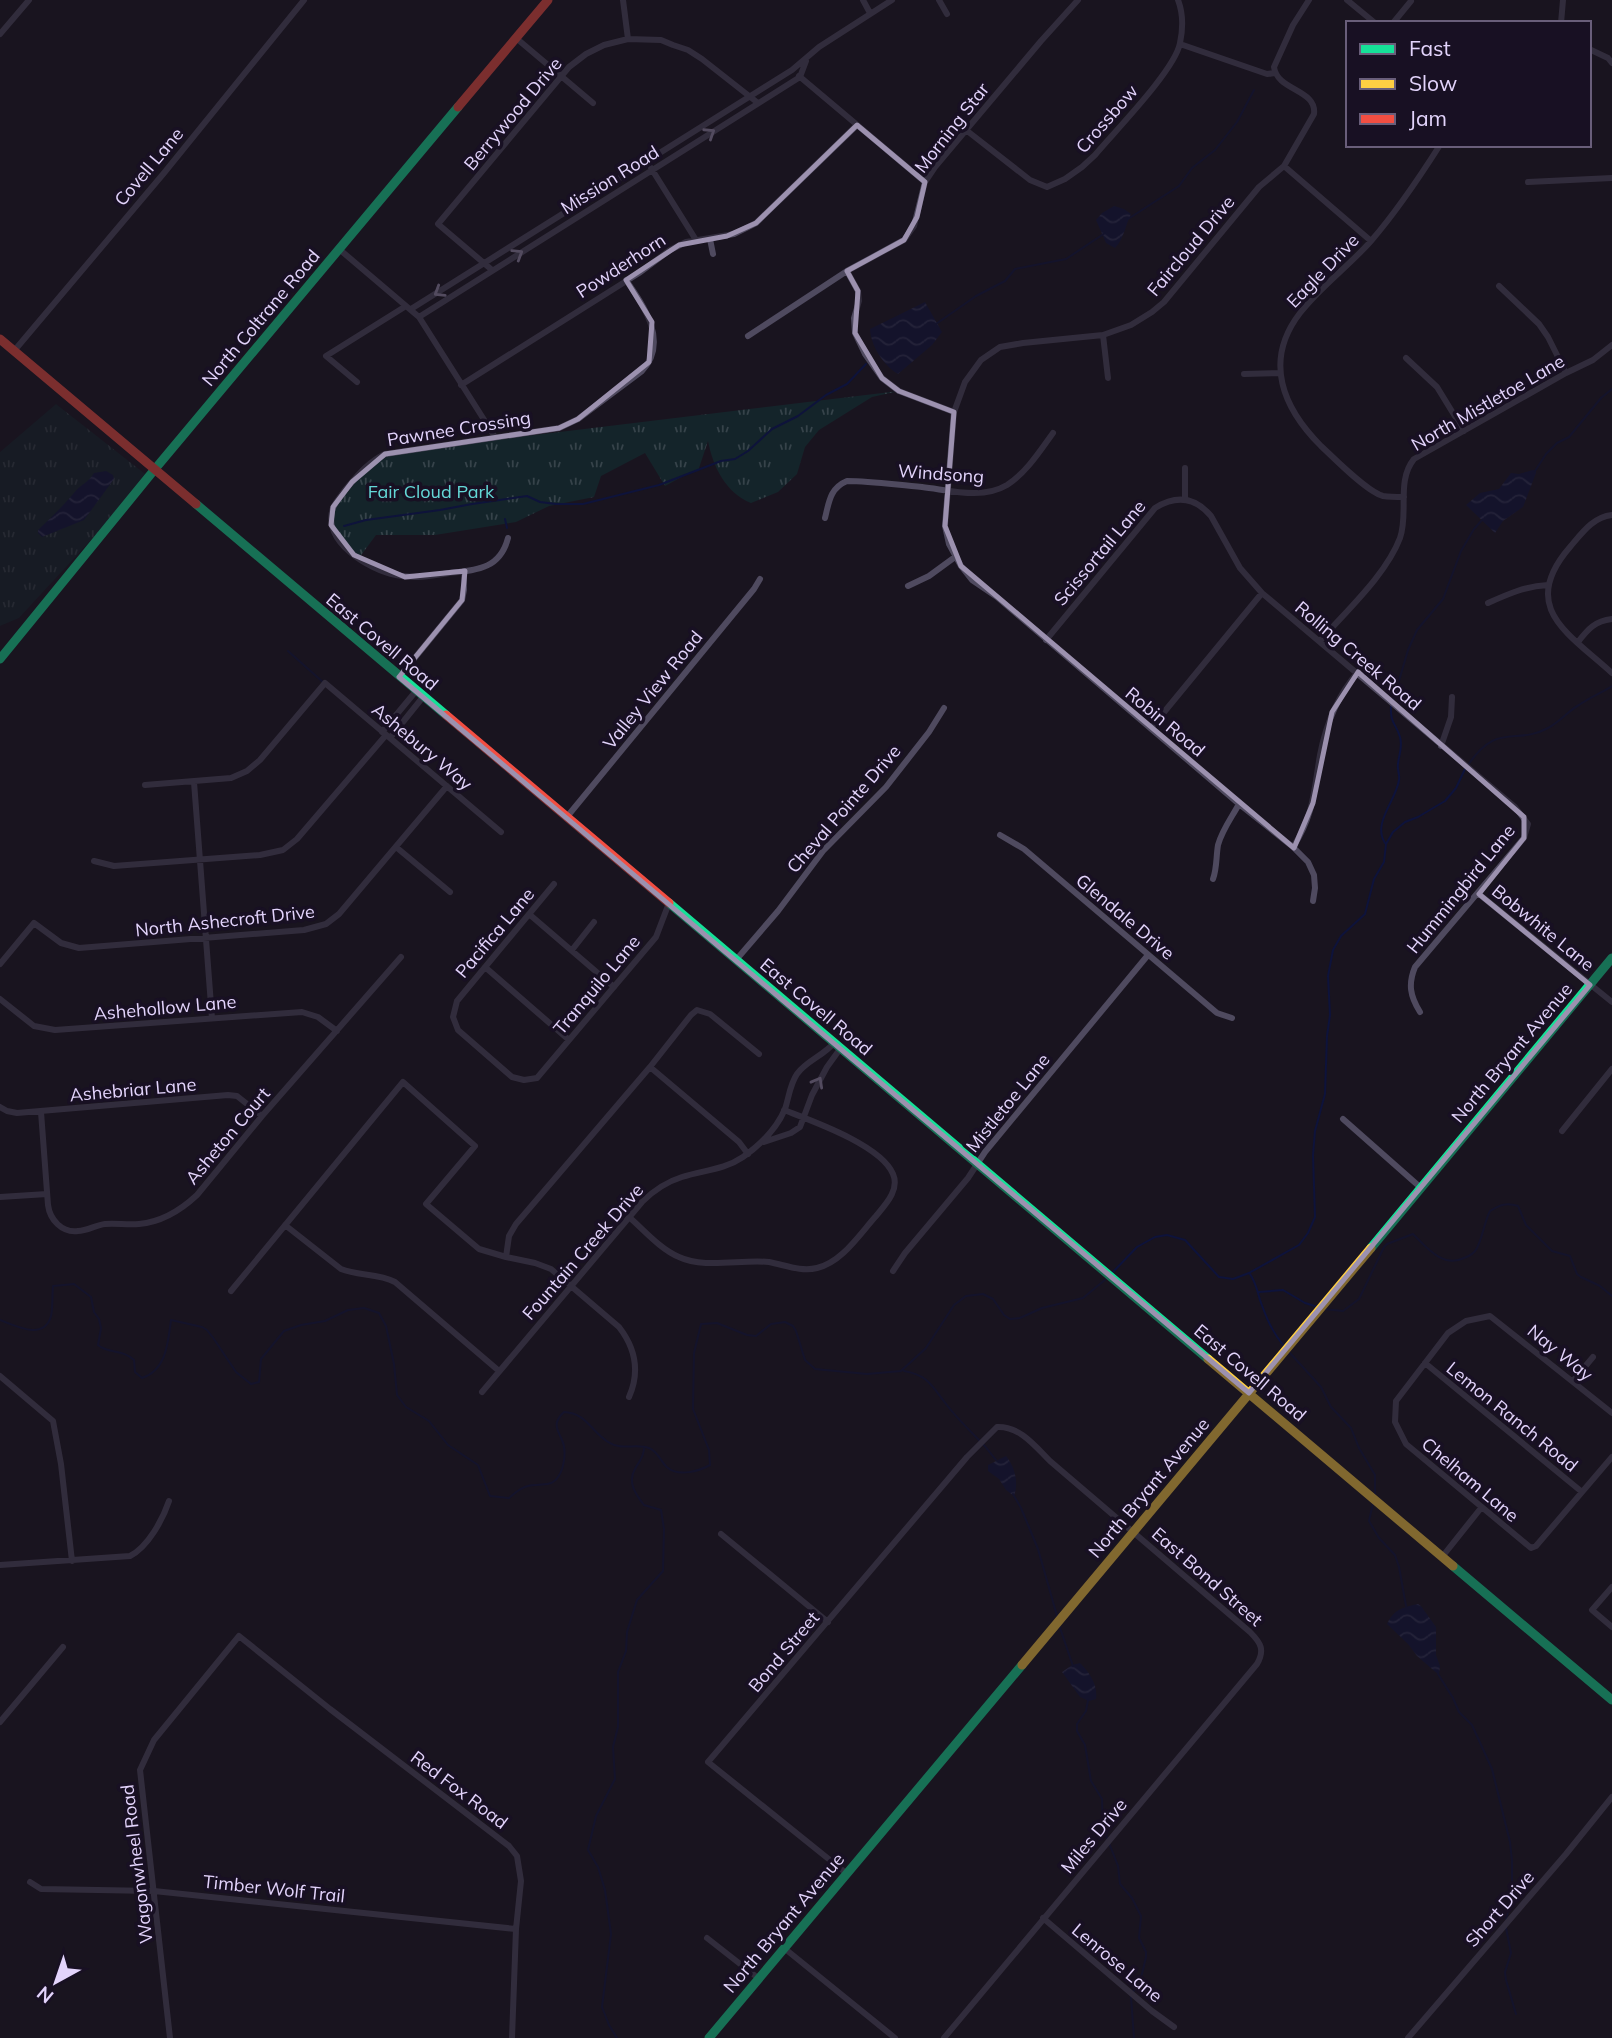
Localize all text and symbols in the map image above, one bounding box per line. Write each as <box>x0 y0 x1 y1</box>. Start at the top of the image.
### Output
legend <box>1346 21 1591 147</box>
text: Fast <box>1409 35 1451 61</box>
street label: Berrywood Drive <box>459 52 567 175</box>
text: Slow <box>1409 70 1457 96</box>
street label: Morning Star <box>909 78 994 177</box>
street label: Crossbow <box>1071 79 1143 158</box>
text: Jam <box>1409 105 1447 131</box>
street label: Covell Lane <box>109 123 188 211</box>
one-way arrow <box>702 129 715 142</box>
street label: Mission Road <box>556 140 663 219</box>
street label: Faircloud Drive <box>1142 191 1239 301</box>
street label: Powderhorn <box>572 228 670 303</box>
street label: Eagle Drive <box>1282 229 1364 313</box>
street label: North Coltrane Road <box>197 245 324 391</box>
one-way arrow <box>510 250 523 263</box>
one-way arrow <box>433 283 446 296</box>
street label: North Mistletoe Lane <box>1407 349 1568 456</box>
street label: Pawnee Crossing <box>385 406 532 451</box>
street label: Windsong <box>897 459 985 488</box>
park label: Fair Cloud Park <box>368 480 495 503</box>
street label: Scissortail Lane <box>1049 495 1150 610</box>
street label: East Covell Road <box>321 588 443 695</box>
street label: Rolling Creek Road <box>1290 596 1426 715</box>
street label: Valley View Road <box>598 626 707 754</box>
street label: Robin Road <box>1121 682 1210 762</box>
street label: Ashebury Way <box>367 698 478 796</box>
street label: Cheval Pointe Drive <box>782 740 906 877</box>
street label: Hummingbird Lane <box>1402 820 1520 958</box>
street label: Glendale Drive <box>1071 869 1179 965</box>
street label: Bobwhite Lane <box>1487 879 1599 976</box>
street label: Pacifica Lane <box>450 883 539 983</box>
street label: North Ashecroft Drive <box>134 900 316 941</box>
street label: Tranquilo Lane <box>548 930 645 1039</box>
street label: East Covell Road <box>755 953 877 1060</box>
street label: North Bryant Avenue <box>1446 978 1577 1127</box>
street label: Ashehollow Lane <box>93 990 237 1025</box>
street label: Mistletoe Lane <box>961 1048 1055 1157</box>
street label: Ashebriar Lane <box>69 1073 197 1106</box>
one-way arrow <box>810 1077 824 1090</box>
street label: Asheton Court <box>180 1082 275 1189</box>
street label: Fountain Creek Drive <box>517 1179 648 1325</box>
street label: East Covell Road <box>1189 1319 1311 1426</box>
street label: Nay Way <box>1523 1319 1598 1386</box>
street label: Lemon Ranch Road <box>1442 1356 1583 1477</box>
street label: North Bryant Avenue <box>1083 1413 1214 1562</box>
street label: Chelham Lane <box>1417 1432 1524 1527</box>
street label: East Bond Street <box>1147 1522 1267 1631</box>
street label: Bond Street <box>743 1607 824 1697</box>
street label: Red Fox Road <box>406 1746 512 1834</box>
street label: Wagonwheel Road <box>115 1783 158 1945</box>
street label: Miles Drive <box>1056 1793 1132 1878</box>
street label: North Bryant Avenue <box>718 1848 849 1997</box>
street label: Short Drive <box>1460 1866 1539 1952</box>
street label: Timber Wolf Trail <box>202 1870 346 1907</box>
street label: Lenrose Lane <box>1067 1918 1167 2007</box>
north arrow <box>21 1947 91 2017</box>
text: N <box>32 1981 58 2009</box>

